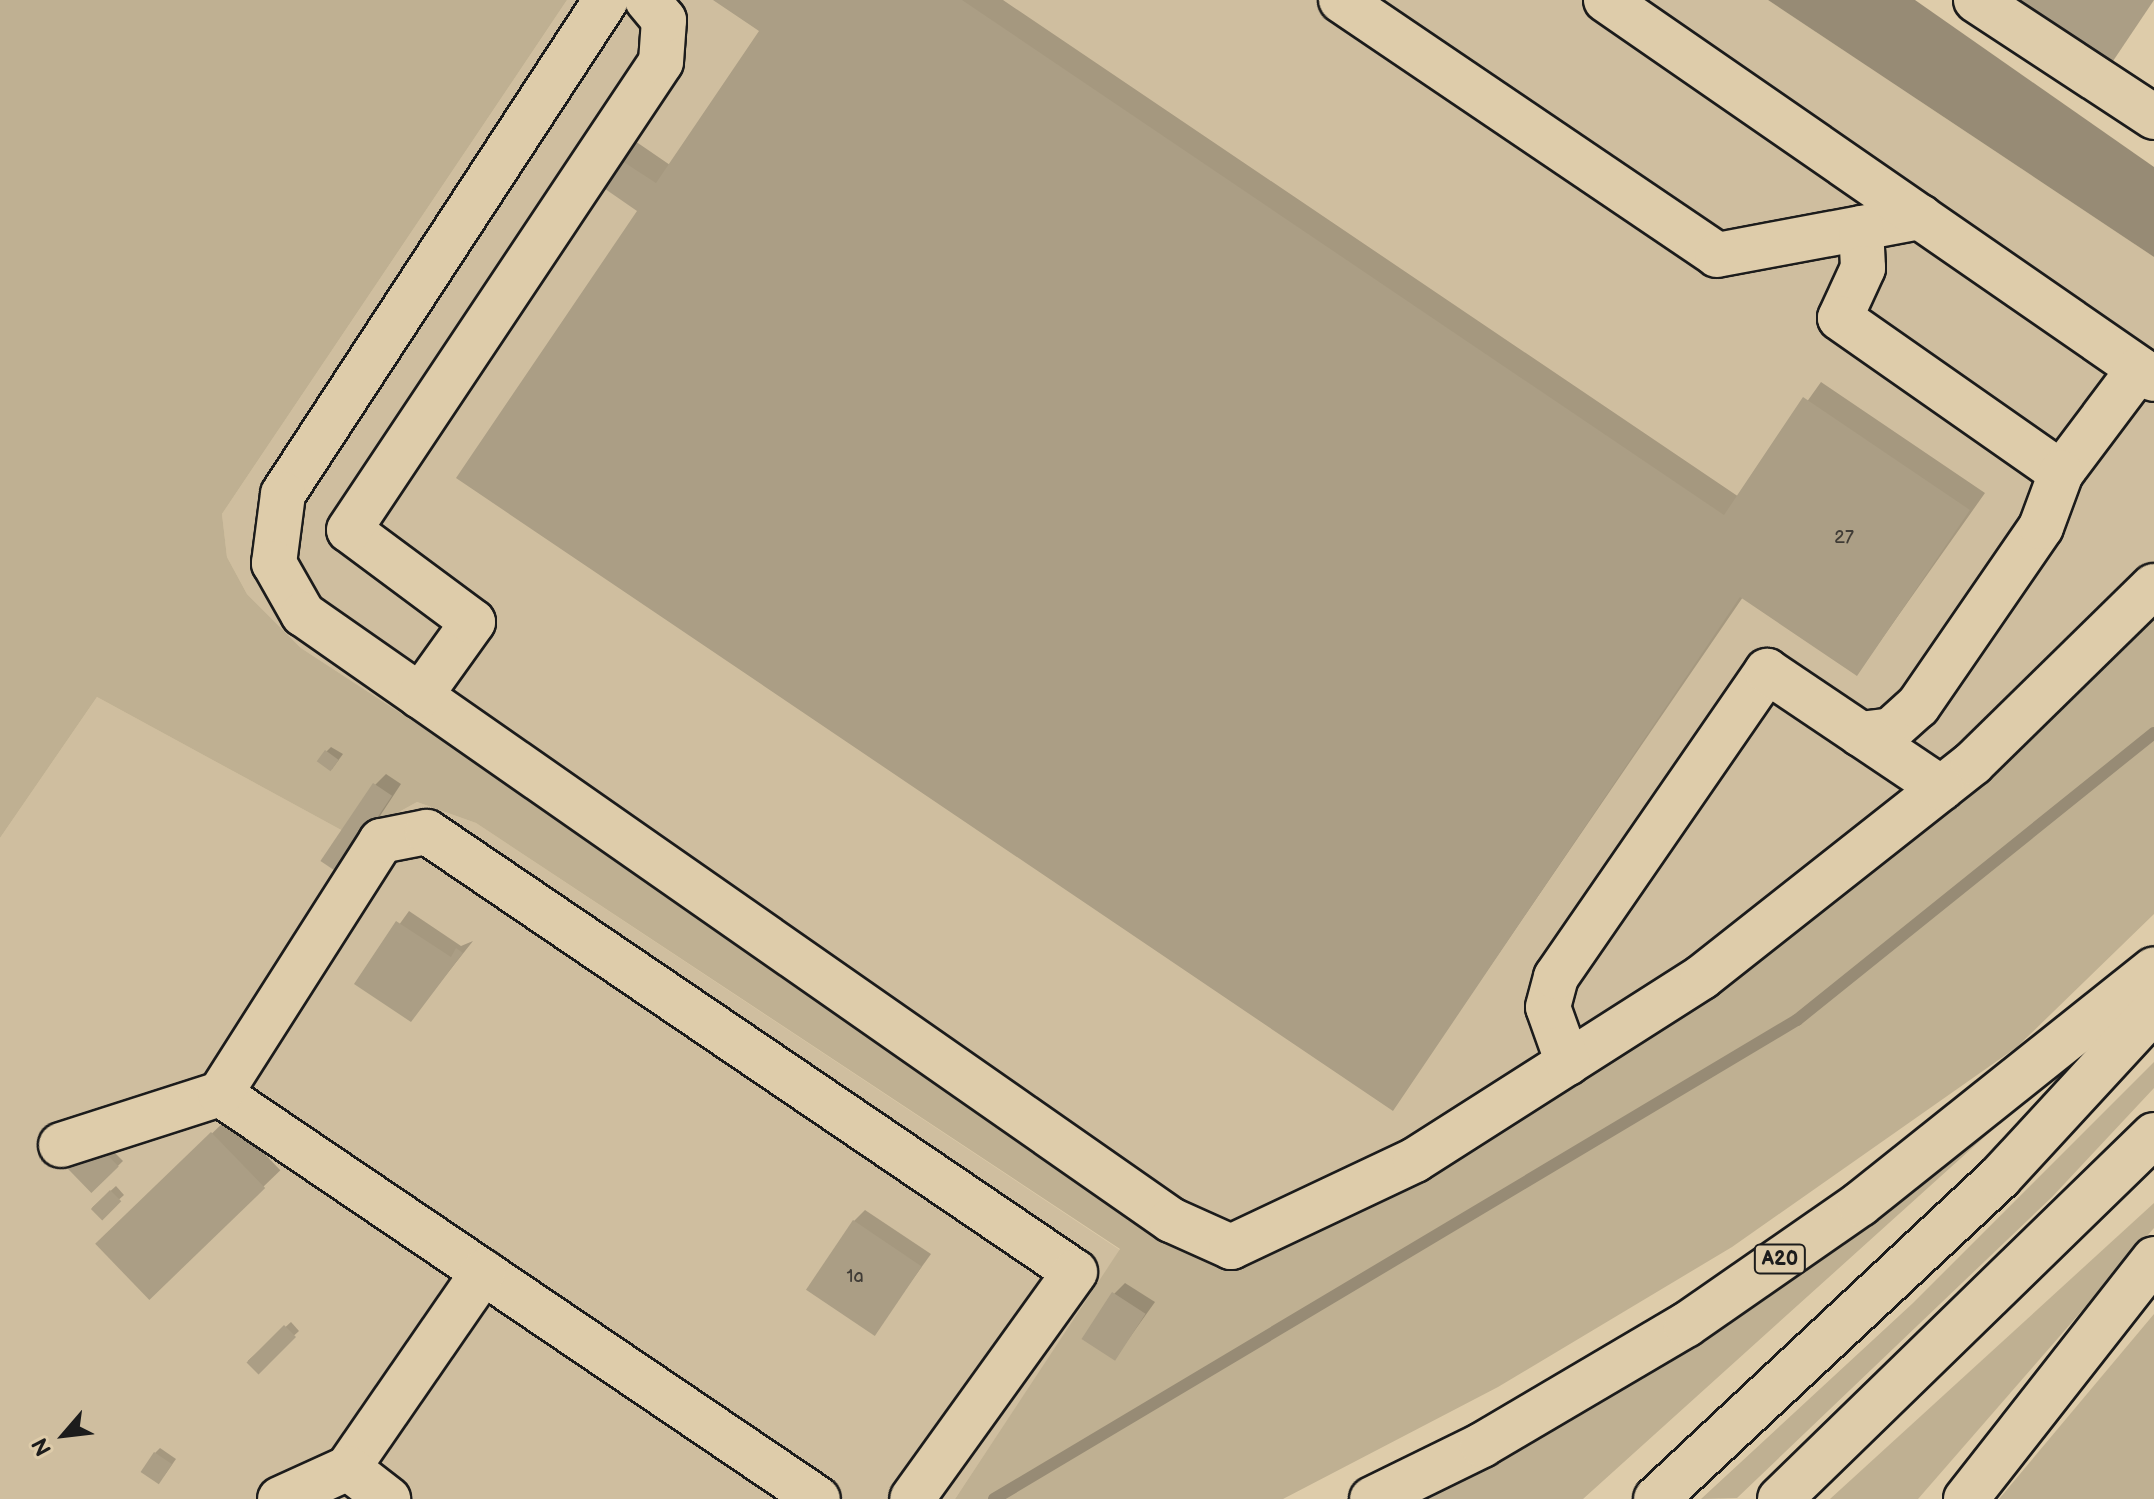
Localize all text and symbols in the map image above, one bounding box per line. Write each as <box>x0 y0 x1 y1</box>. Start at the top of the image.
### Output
house number: 27 <box>1834 527 1854 549</box>
road number: A20 <box>1752 1243 1808 1275</box>
house number: 1a <box>846 1266 864 1288</box>
north arrow <box>24 1395 104 1475</box>
text: N <box>27 1433 58 1460</box>

